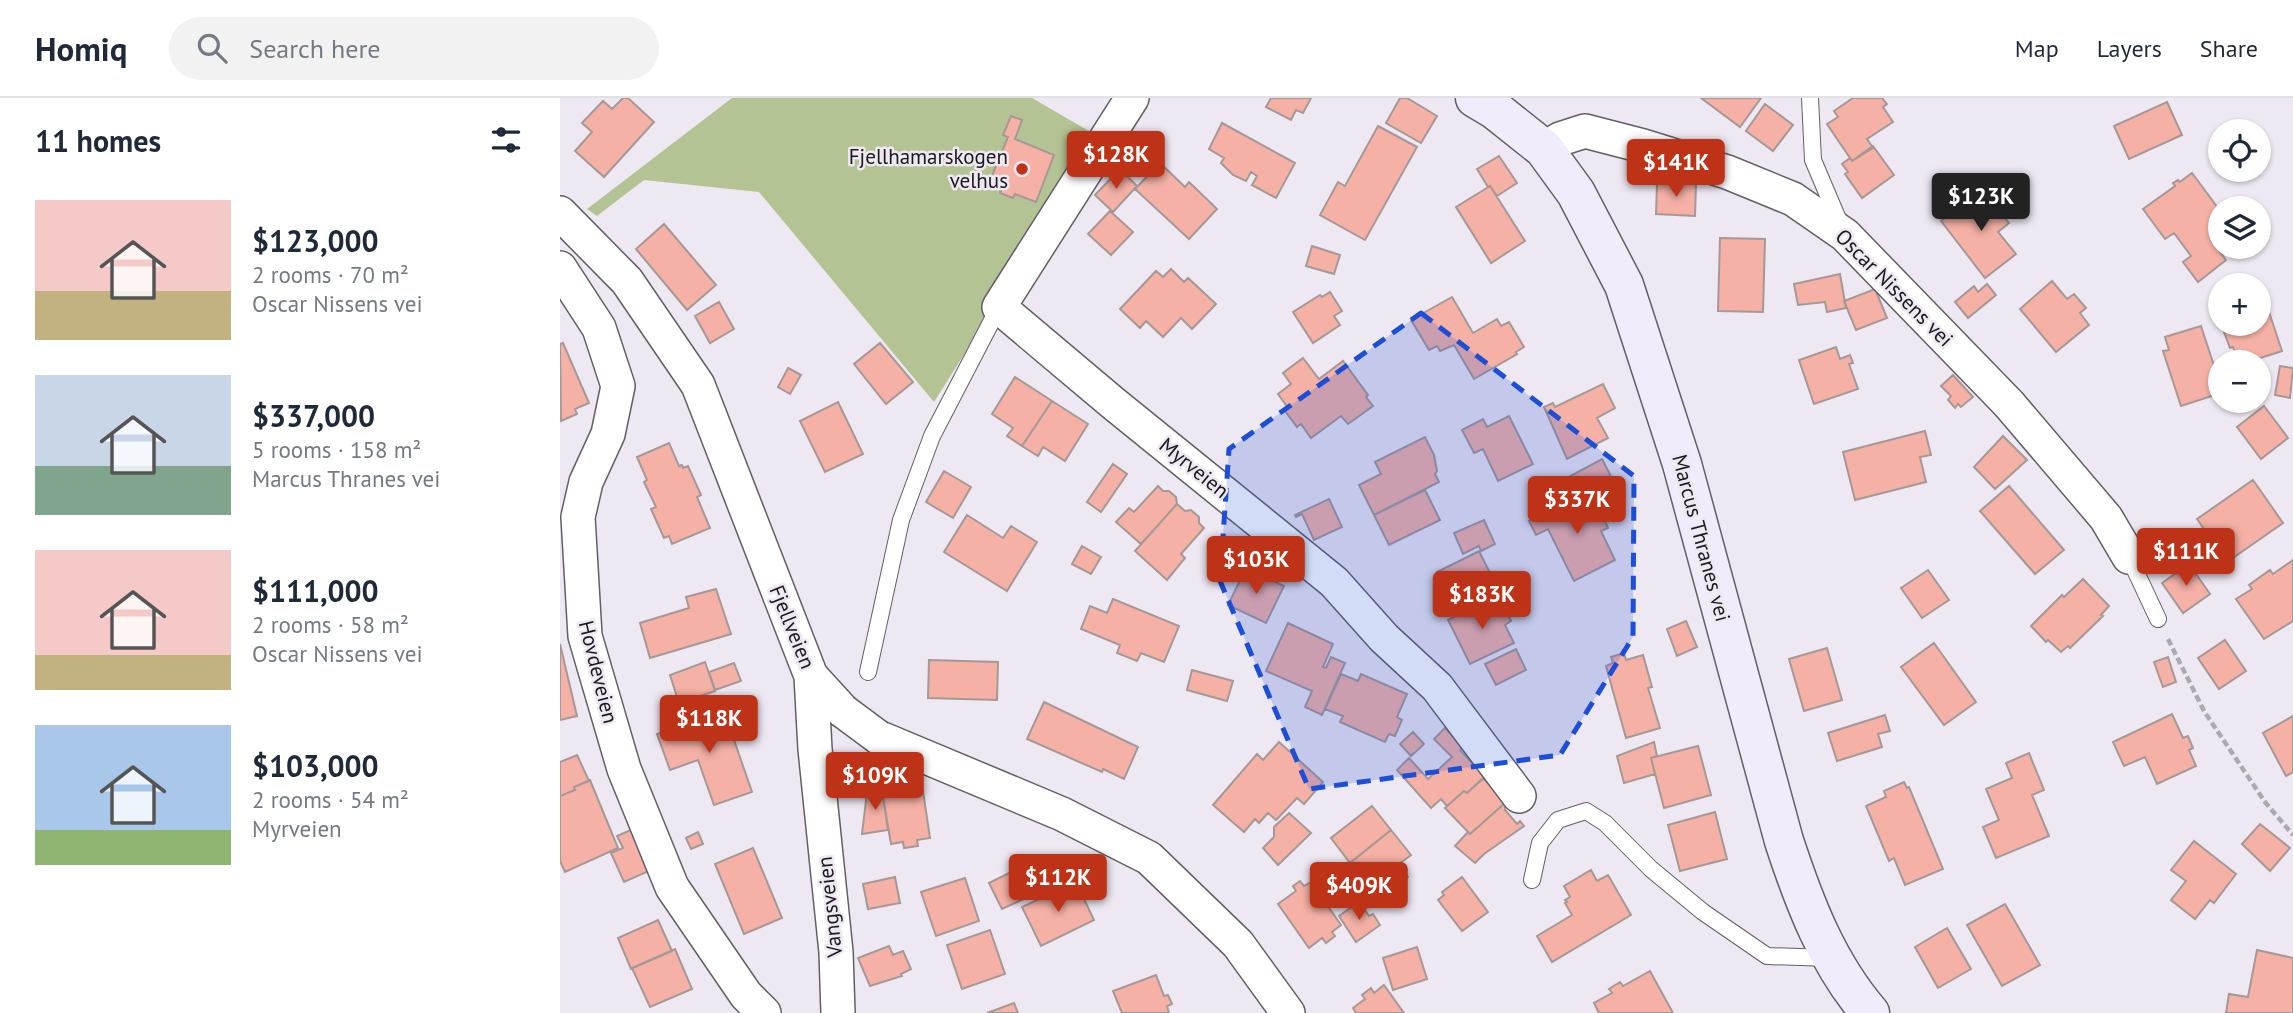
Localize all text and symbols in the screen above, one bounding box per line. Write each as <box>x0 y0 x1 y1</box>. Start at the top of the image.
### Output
search box <box>169 17 659 80</box>
text: Homiq <box>35 27 127 70</box>
icon: search <box>193 29 231 67</box>
text: Search here <box>249 32 380 65</box>
text: Map <box>2015 33 2059 64</box>
text: Layers <box>2097 33 2162 64</box>
text: Share <box>2200 33 2258 64</box>
map controls <box>2208 119 2271 413</box>
button: locate <box>2208 119 2271 182</box>
text: 11 homes <box>35 121 161 160</box>
icon: filters <box>487 121 525 159</box>
pin: $128K <box>1067 132 1165 191</box>
text: $128K <box>1083 139 1149 168</box>
pin: $141K <box>1627 140 1725 199</box>
place label: Fjellhamarskogen velhus <box>849 143 1008 194</box>
text: $141K <box>1643 147 1709 176</box>
marker: Fjellhamarskogen velhus <box>1014 161 1030 177</box>
pin: $123K <box>1932 174 2030 233</box>
text: $123K <box>1948 181 2014 210</box>
button: layers <box>2208 196 2271 259</box>
text: $123,000 <box>252 221 379 260</box>
street label: Oscar Nissens vei <box>1830 223 1959 352</box>
icon: home <box>91 228 175 312</box>
text: 2 rooms · 70 m² <box>252 260 409 289</box>
button: + <box>2208 273 2271 336</box>
text: Oscar Nissens vei <box>252 289 423 318</box>
button: − <box>2208 350 2271 413</box>
text: $337,000 <box>252 396 375 435</box>
icon: home <box>91 403 175 487</box>
street label: Myrveien <box>1154 431 1235 504</box>
text: 5 rooms · 158 m² <box>252 435 421 464</box>
street label: Marcus Thranes vei <box>1666 451 1737 624</box>
text: Marcus Thranes vei <box>252 464 440 493</box>
pin: $337K <box>1528 476 1626 536</box>
text: $337K <box>1544 484 1610 513</box>
pin: $111K <box>2137 528 2235 588</box>
pin: $103K <box>1207 536 1305 596</box>
text: $111K <box>2153 536 2219 565</box>
text: $103K <box>1223 544 1289 573</box>
text: $111,000 <box>252 571 379 610</box>
pin: $183K <box>1433 572 1531 631</box>
icon: home <box>91 578 175 662</box>
text: $183K <box>1449 579 1515 608</box>
street label: Fjellveien <box>764 581 821 673</box>
text: 2 rooms · 58 m² <box>252 610 409 639</box>
street label: Hovdeveien <box>573 618 624 726</box>
text: Oscar Nissens vei <box>252 639 423 668</box>
pin: $118K <box>660 696 758 755</box>
text: $118K <box>676 703 742 732</box>
text: $103,000 <box>252 746 379 785</box>
pin: $109K <box>826 752 924 812</box>
icon: home <box>91 753 175 837</box>
text: $109K <box>842 760 908 789</box>
text: 2 rooms · 54 m² <box>252 785 409 814</box>
text: Myrveien <box>252 814 342 843</box>
pin: $112K <box>1009 854 1107 914</box>
street label: Vangsveien <box>811 855 848 960</box>
text: $112K <box>1025 862 1091 891</box>
pin: $409K <box>1310 862 1408 922</box>
text: $409K <box>1326 870 1392 899</box>

